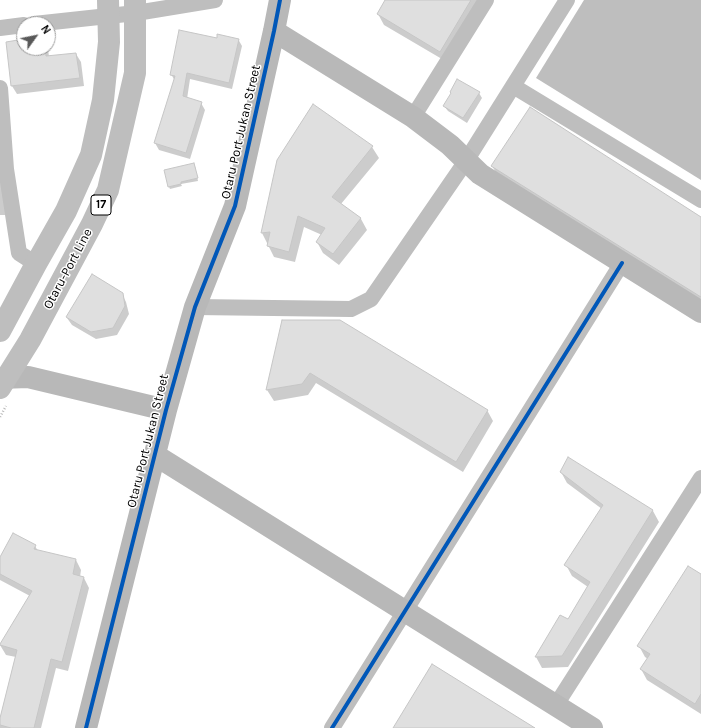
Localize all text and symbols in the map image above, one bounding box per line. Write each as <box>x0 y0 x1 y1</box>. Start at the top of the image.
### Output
north arrow <box>16 16 56 56</box>
text: N <box>38 23 53 37</box>
street label: Otaru Port Jukan Street <box>218 63 264 201</box>
road number: 17 <box>91 195 111 215</box>
street label: Otaru-Port Line <box>40 226 96 312</box>
street label: Otaru Port Jukan Street <box>124 373 172 509</box>

